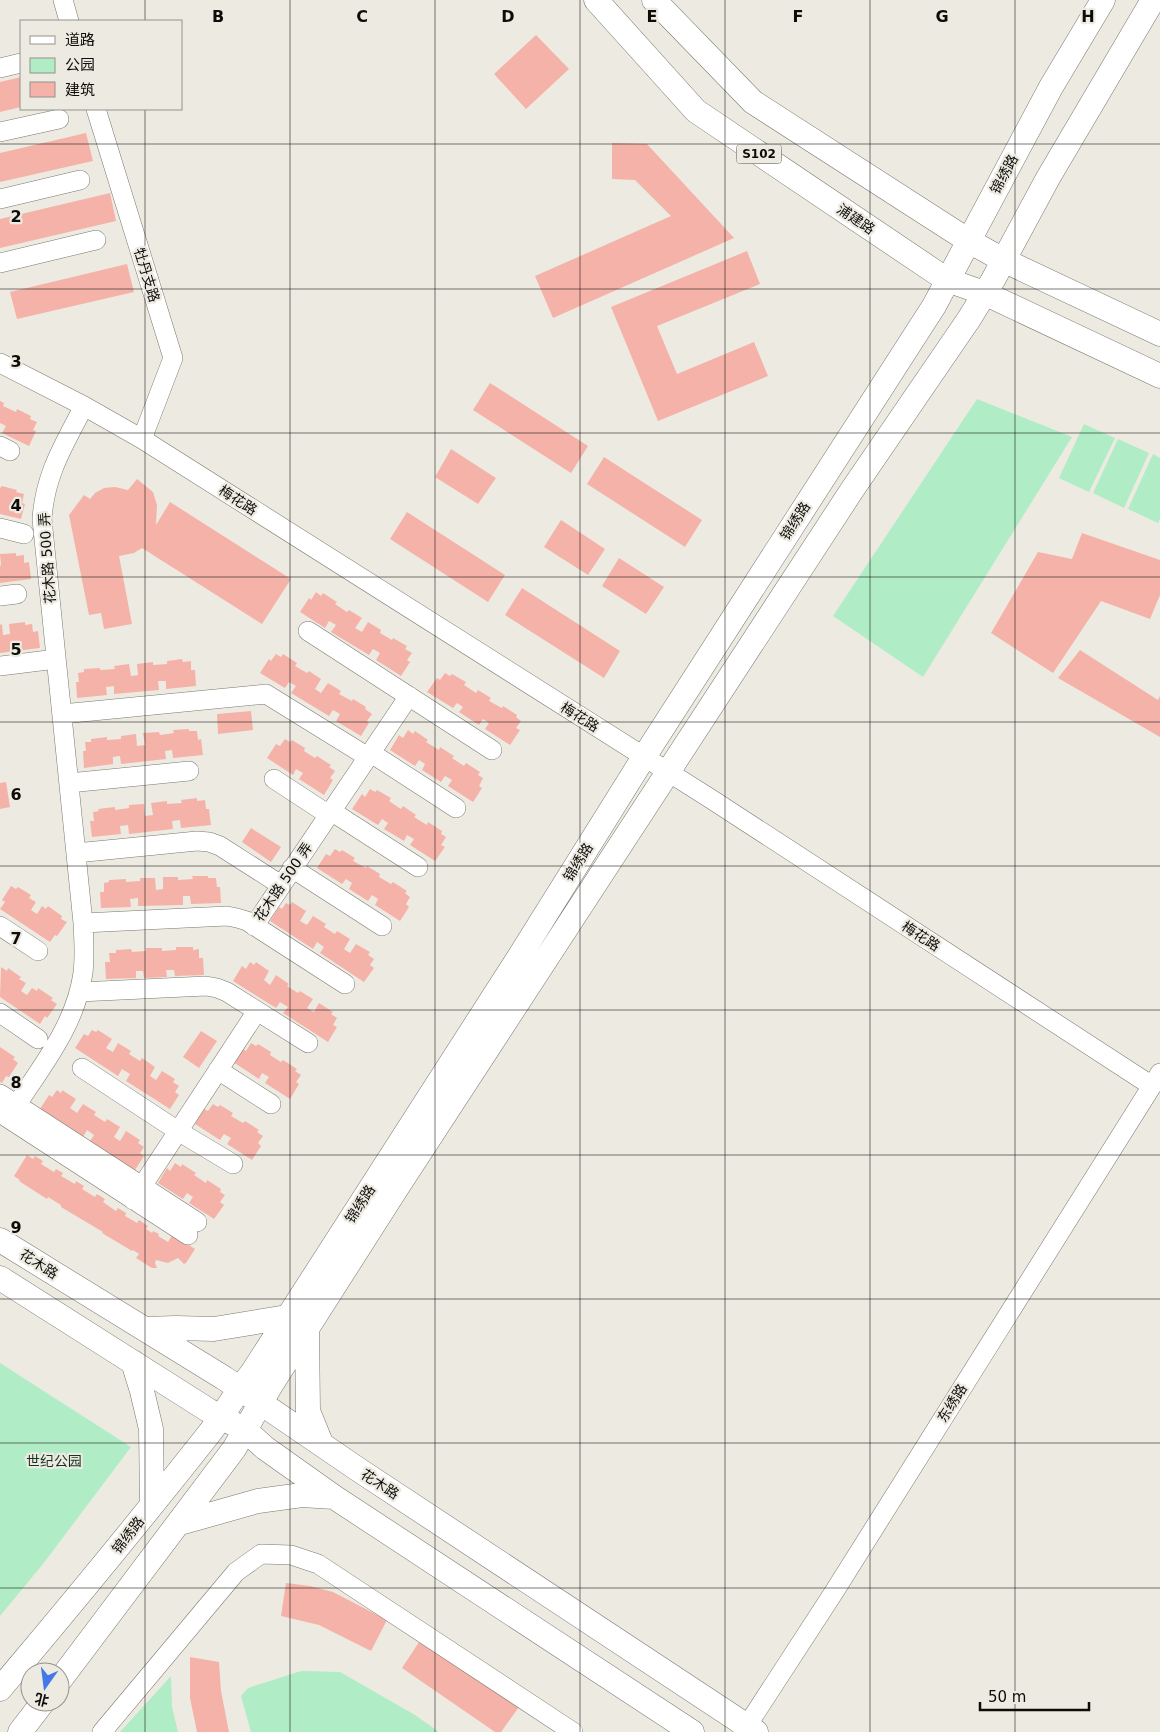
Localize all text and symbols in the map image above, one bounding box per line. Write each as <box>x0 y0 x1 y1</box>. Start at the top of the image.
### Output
text: B <box>212 7 224 26</box>
text: C <box>356 7 368 26</box>
text: D <box>501 7 515 26</box>
text: E <box>647 7 657 26</box>
text: F <box>793 7 803 26</box>
text: G <box>935 7 949 26</box>
text: H <box>1081 7 1095 26</box>
legend <box>20 20 182 110</box>
text: 道路 <box>65 31 95 49</box>
text: 公园 <box>65 56 95 74</box>
text: 建筑 <box>65 81 95 99</box>
road number: S102 <box>736 144 782 164</box>
street label: 锦绣路 <box>987 152 1021 196</box>
street label: 浦建路 <box>834 201 878 237</box>
text: 2 <box>10 207 22 226</box>
street label: 牡丹支路 <box>131 246 163 304</box>
text: 3 <box>10 352 22 371</box>
street label: 梅花路 <box>216 482 260 518</box>
text: 4 <box>10 496 22 515</box>
street label: 锦绣路 <box>777 499 813 543</box>
street label: 花木路 500 弄 <box>36 512 58 604</box>
text: 5 <box>10 640 22 659</box>
street label: 梅花路 <box>558 699 602 735</box>
text: 6 <box>10 785 22 804</box>
street label: 花木路 500 弄 <box>251 840 315 924</box>
street label: 锦绣路 <box>560 840 596 884</box>
street label: 梅花路 <box>899 918 943 954</box>
text: 7 <box>10 929 22 948</box>
text: 8 <box>10 1073 22 1092</box>
street label: 锦绣路 <box>342 1182 378 1226</box>
text: 9 <box>10 1218 22 1237</box>
street label: 花木路 <box>17 1246 61 1282</box>
street label: 东绣路 <box>934 1381 970 1425</box>
park label: 世纪公园 <box>26 1453 82 1469</box>
street label: 花木路 <box>358 1466 402 1502</box>
street label: 锦绣路 <box>109 1514 147 1556</box>
north arrow <box>20 1662 70 1712</box>
scale bar <box>980 1680 1089 1712</box>
text: 50 m <box>988 1688 1026 1706</box>
text: 北 <box>33 1690 51 1709</box>

